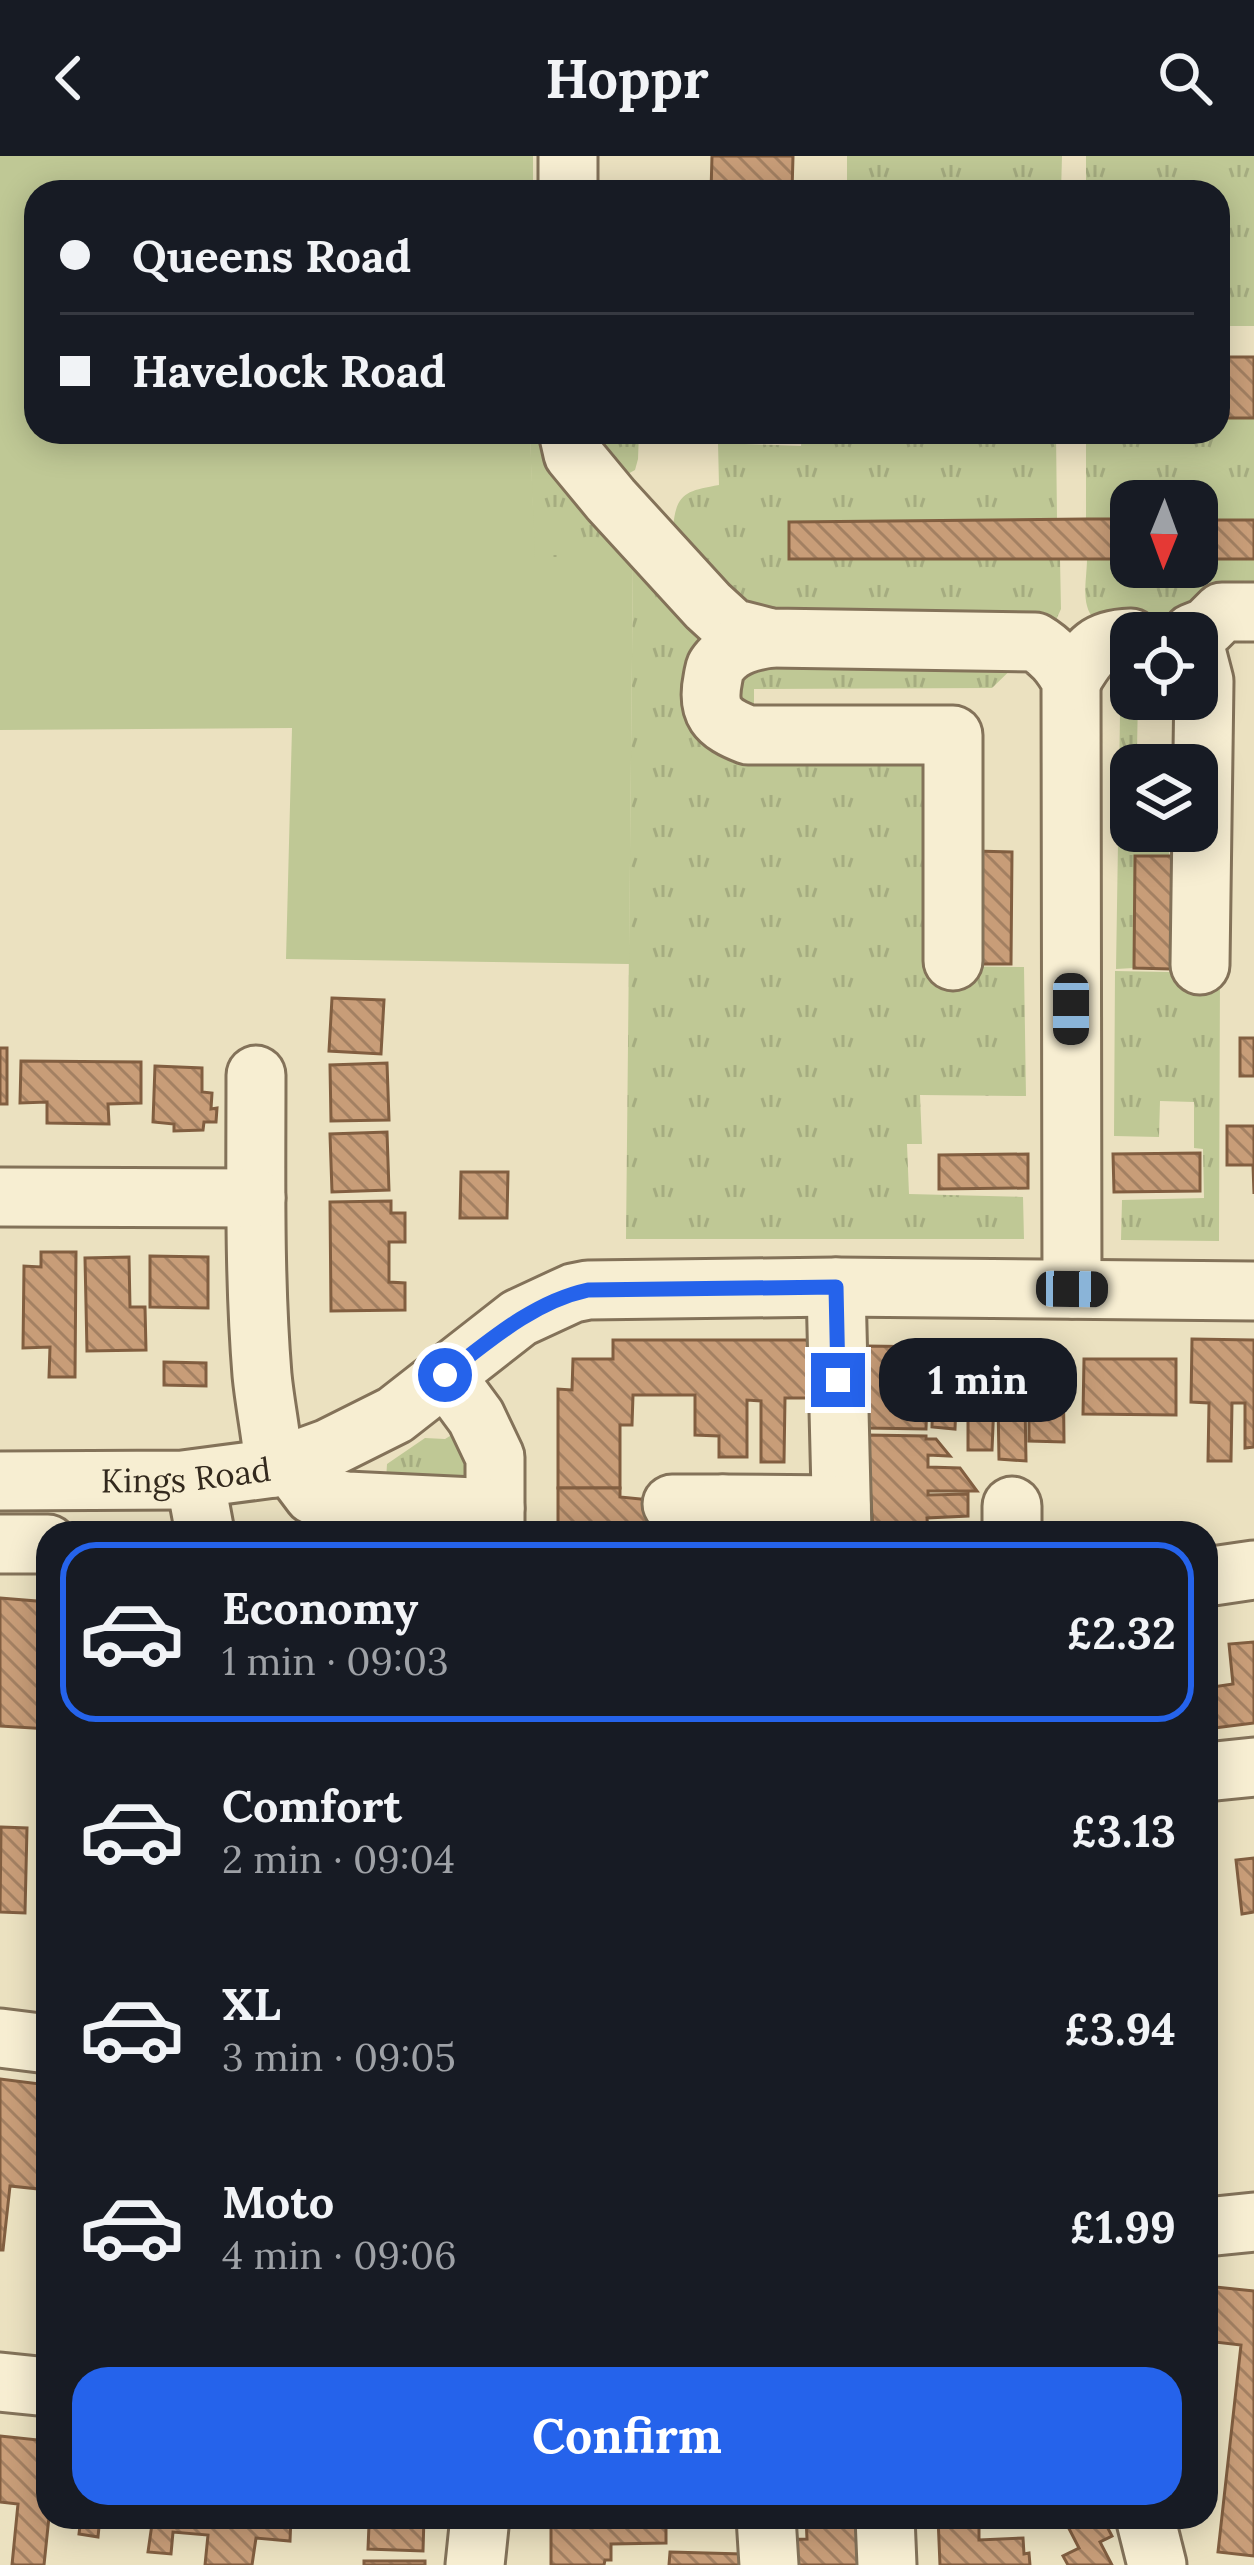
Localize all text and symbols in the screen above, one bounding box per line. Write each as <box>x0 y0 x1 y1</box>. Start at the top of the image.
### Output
text: Hoppr <box>545 44 709 113</box>
icon: back <box>36 45 102 111</box>
icon: search <box>1152 45 1218 111</box>
text: Queens Road <box>132 227 411 284</box>
text: Havelock Road <box>132 342 446 399</box>
north arrow <box>1110 480 1218 588</box>
map controls <box>1110 480 1218 852</box>
button: locate <box>1110 612 1218 720</box>
button: layers <box>1110 744 1218 852</box>
car <box>1053 973 1089 1045</box>
car <box>1036 1270 1108 1308</box>
callout: 1 min <box>880 1338 1078 1422</box>
route start <box>418 1348 472 1402</box>
route end <box>811 1353 865 1407</box>
text: 1 min <box>928 1355 1028 1405</box>
street label: Kings Road <box>101 1448 273 1501</box>
icon: car <box>78 1578 186 1686</box>
text: Economy <box>222 1579 418 1636</box>
text: £2.32 <box>1067 1604 1176 1661</box>
text: 1 min · 09:03 <box>222 1636 449 1686</box>
icon: car <box>78 1776 186 1884</box>
text: Comfort <box>222 1777 402 1834</box>
text: £3.13 <box>1071 1802 1176 1859</box>
text: 2 min · 09:04 <box>222 1834 455 1884</box>
icon: car <box>78 1974 186 2082</box>
text: XL <box>222 1975 281 2032</box>
text: £3.94 <box>1064 2000 1176 2057</box>
text: 3 min · 09:05 <box>222 2032 456 2082</box>
icon: car <box>78 2172 186 2280</box>
text: Moto <box>222 2173 334 2230</box>
text: £1.99 <box>1070 2198 1176 2255</box>
text: 4 min · 09:06 <box>222 2230 456 2280</box>
button: Confirm <box>72 2367 1182 2505</box>

